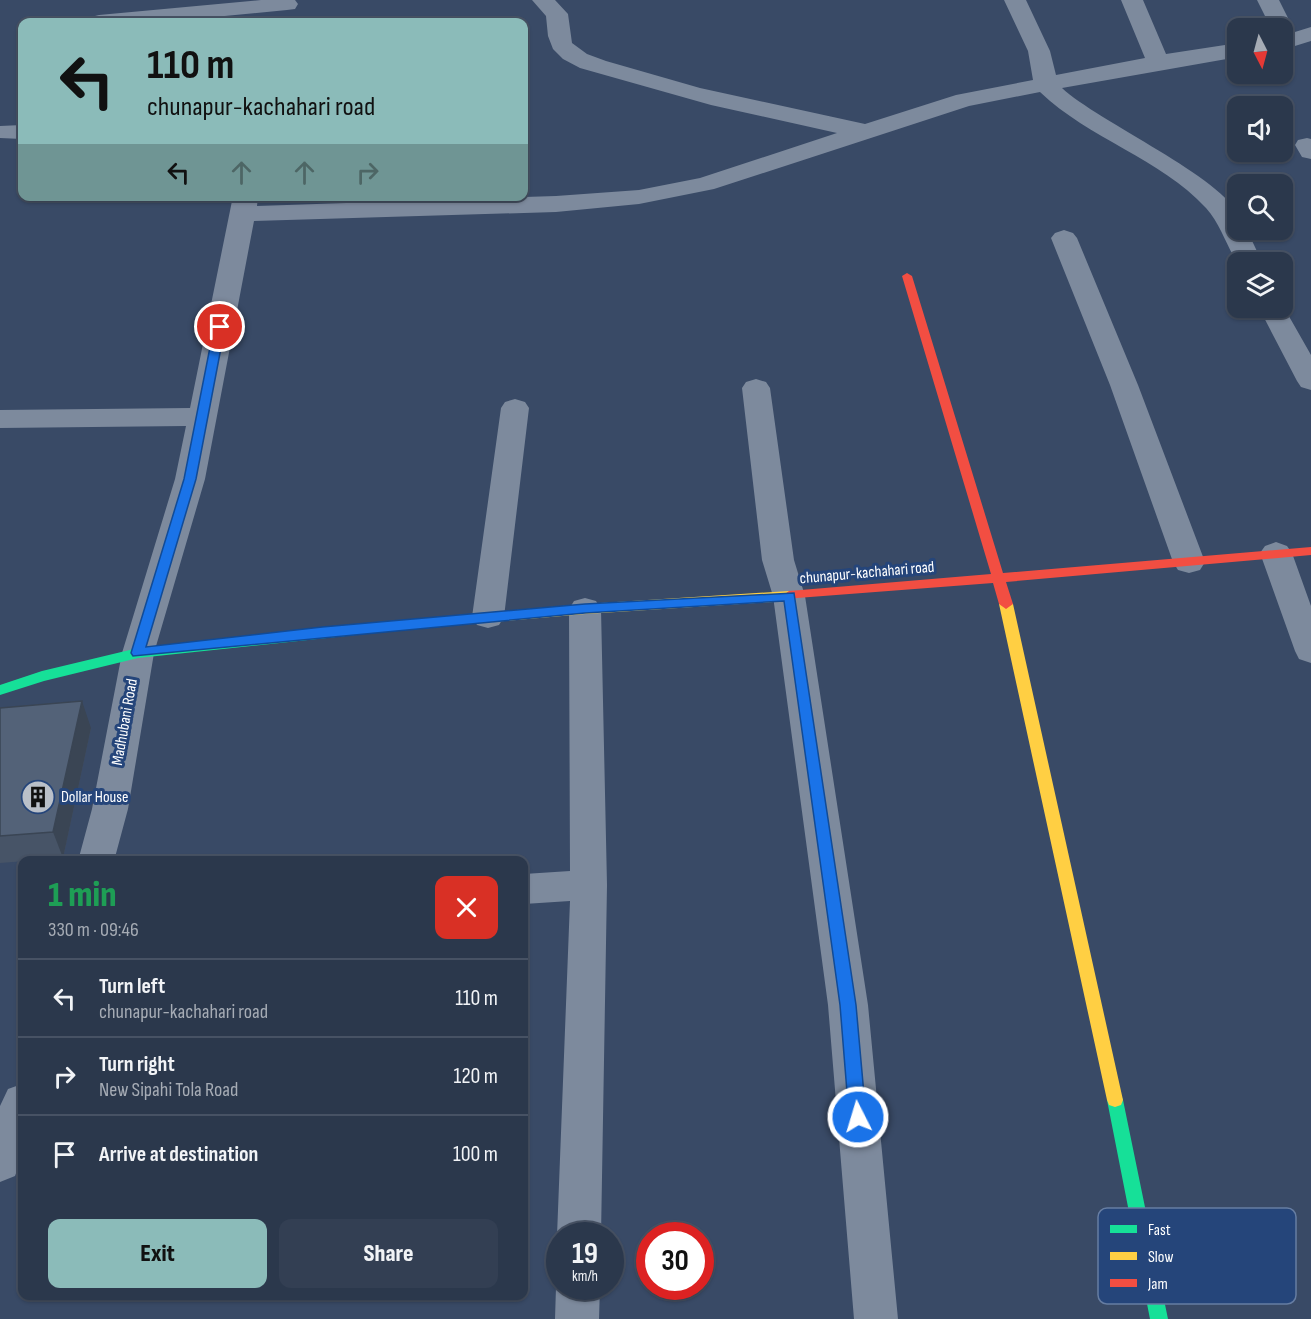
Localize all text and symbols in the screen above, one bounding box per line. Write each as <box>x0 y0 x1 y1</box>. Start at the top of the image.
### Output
north arrow <box>1227 18 1293 84</box>
map controls <box>1227 18 1293 318</box>
text: 110 m <box>147 40 234 91</box>
icon: left <box>48 42 126 120</box>
text: chunapur-kachahari road <box>147 91 375 123</box>
button: sound <box>1227 96 1293 162</box>
icon: left <box>162 156 195 189</box>
icon: ahead <box>225 156 258 189</box>
icon: ahead <box>288 156 321 189</box>
icon: right <box>351 156 384 189</box>
button: search <box>1227 174 1293 240</box>
button: layers <box>1227 252 1293 318</box>
pin <box>194 301 245 352</box>
icon: arrive <box>203 310 236 343</box>
street label: chunapur-kachahari road <box>799 558 935 588</box>
street label: Madhubani Road <box>108 677 142 767</box>
building icon: Dollar House <box>20 779 56 815</box>
place label: Dollar House <box>61 788 128 807</box>
text: 1 min <box>48 874 116 917</box>
button: close <box>435 876 498 939</box>
text: 330 m · 09:46 <box>48 918 139 942</box>
text: Turn left <box>99 973 165 1000</box>
icon: left <box>48 982 81 1015</box>
text: 110 m <box>455 985 498 1012</box>
text: chunapur-kachahari road <box>99 1000 268 1024</box>
text: Turn right <box>99 1051 175 1078</box>
icon: right <box>48 1060 81 1093</box>
text: 120 m <box>454 1063 498 1090</box>
text: New Sipahi Tola Road <box>99 1078 238 1102</box>
position arrow <box>826 1085 890 1149</box>
icon: arrive <box>48 1138 81 1171</box>
text: Arrive at destination <box>99 1141 258 1168</box>
text: 100 m <box>453 1141 498 1168</box>
legend <box>1098 1208 1296 1304</box>
button: Exit <box>48 1219 267 1288</box>
button: Share <box>279 1219 498 1288</box>
text: Fast <box>1148 1221 1171 1240</box>
speed limit sign: 30 <box>636 1222 714 1300</box>
text: 19 <box>572 1236 598 1272</box>
text: Slow <box>1148 1248 1173 1267</box>
text: km/h <box>572 1267 598 1286</box>
text: Jam <box>1147 1275 1168 1294</box>

